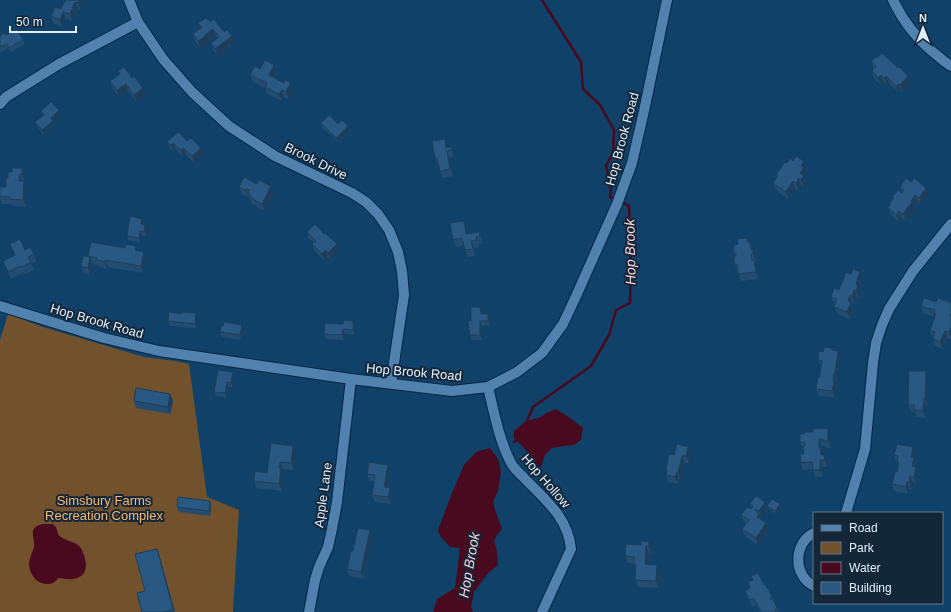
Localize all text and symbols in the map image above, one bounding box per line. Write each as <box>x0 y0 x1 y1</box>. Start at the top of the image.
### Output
scale bar <box>10 8 76 34</box>
north arrow <box>903 8 943 48</box>
text: N <box>919 12 927 24</box>
text: 50 m <box>16 15 43 29</box>
street label: Hop Brook Road <box>602 91 642 187</box>
street label: Brook Drive <box>282 139 350 183</box>
water label: Hop Brook <box>621 218 639 285</box>
street label: Hop Brook Road <box>49 301 145 341</box>
street label: Hop Brook Road <box>365 360 463 384</box>
street label: Hop Hollow <box>519 451 574 511</box>
street label: Apple Lane <box>311 461 335 529</box>
park label: Simsbury Farms Recreation Complex <box>45 493 163 523</box>
legend <box>813 512 943 604</box>
text: Road <box>849 521 878 535</box>
water label: Hop Brook <box>455 530 483 599</box>
text: Park <box>849 541 875 555</box>
text: Water <box>849 561 881 575</box>
text: Building <box>849 581 892 595</box>

